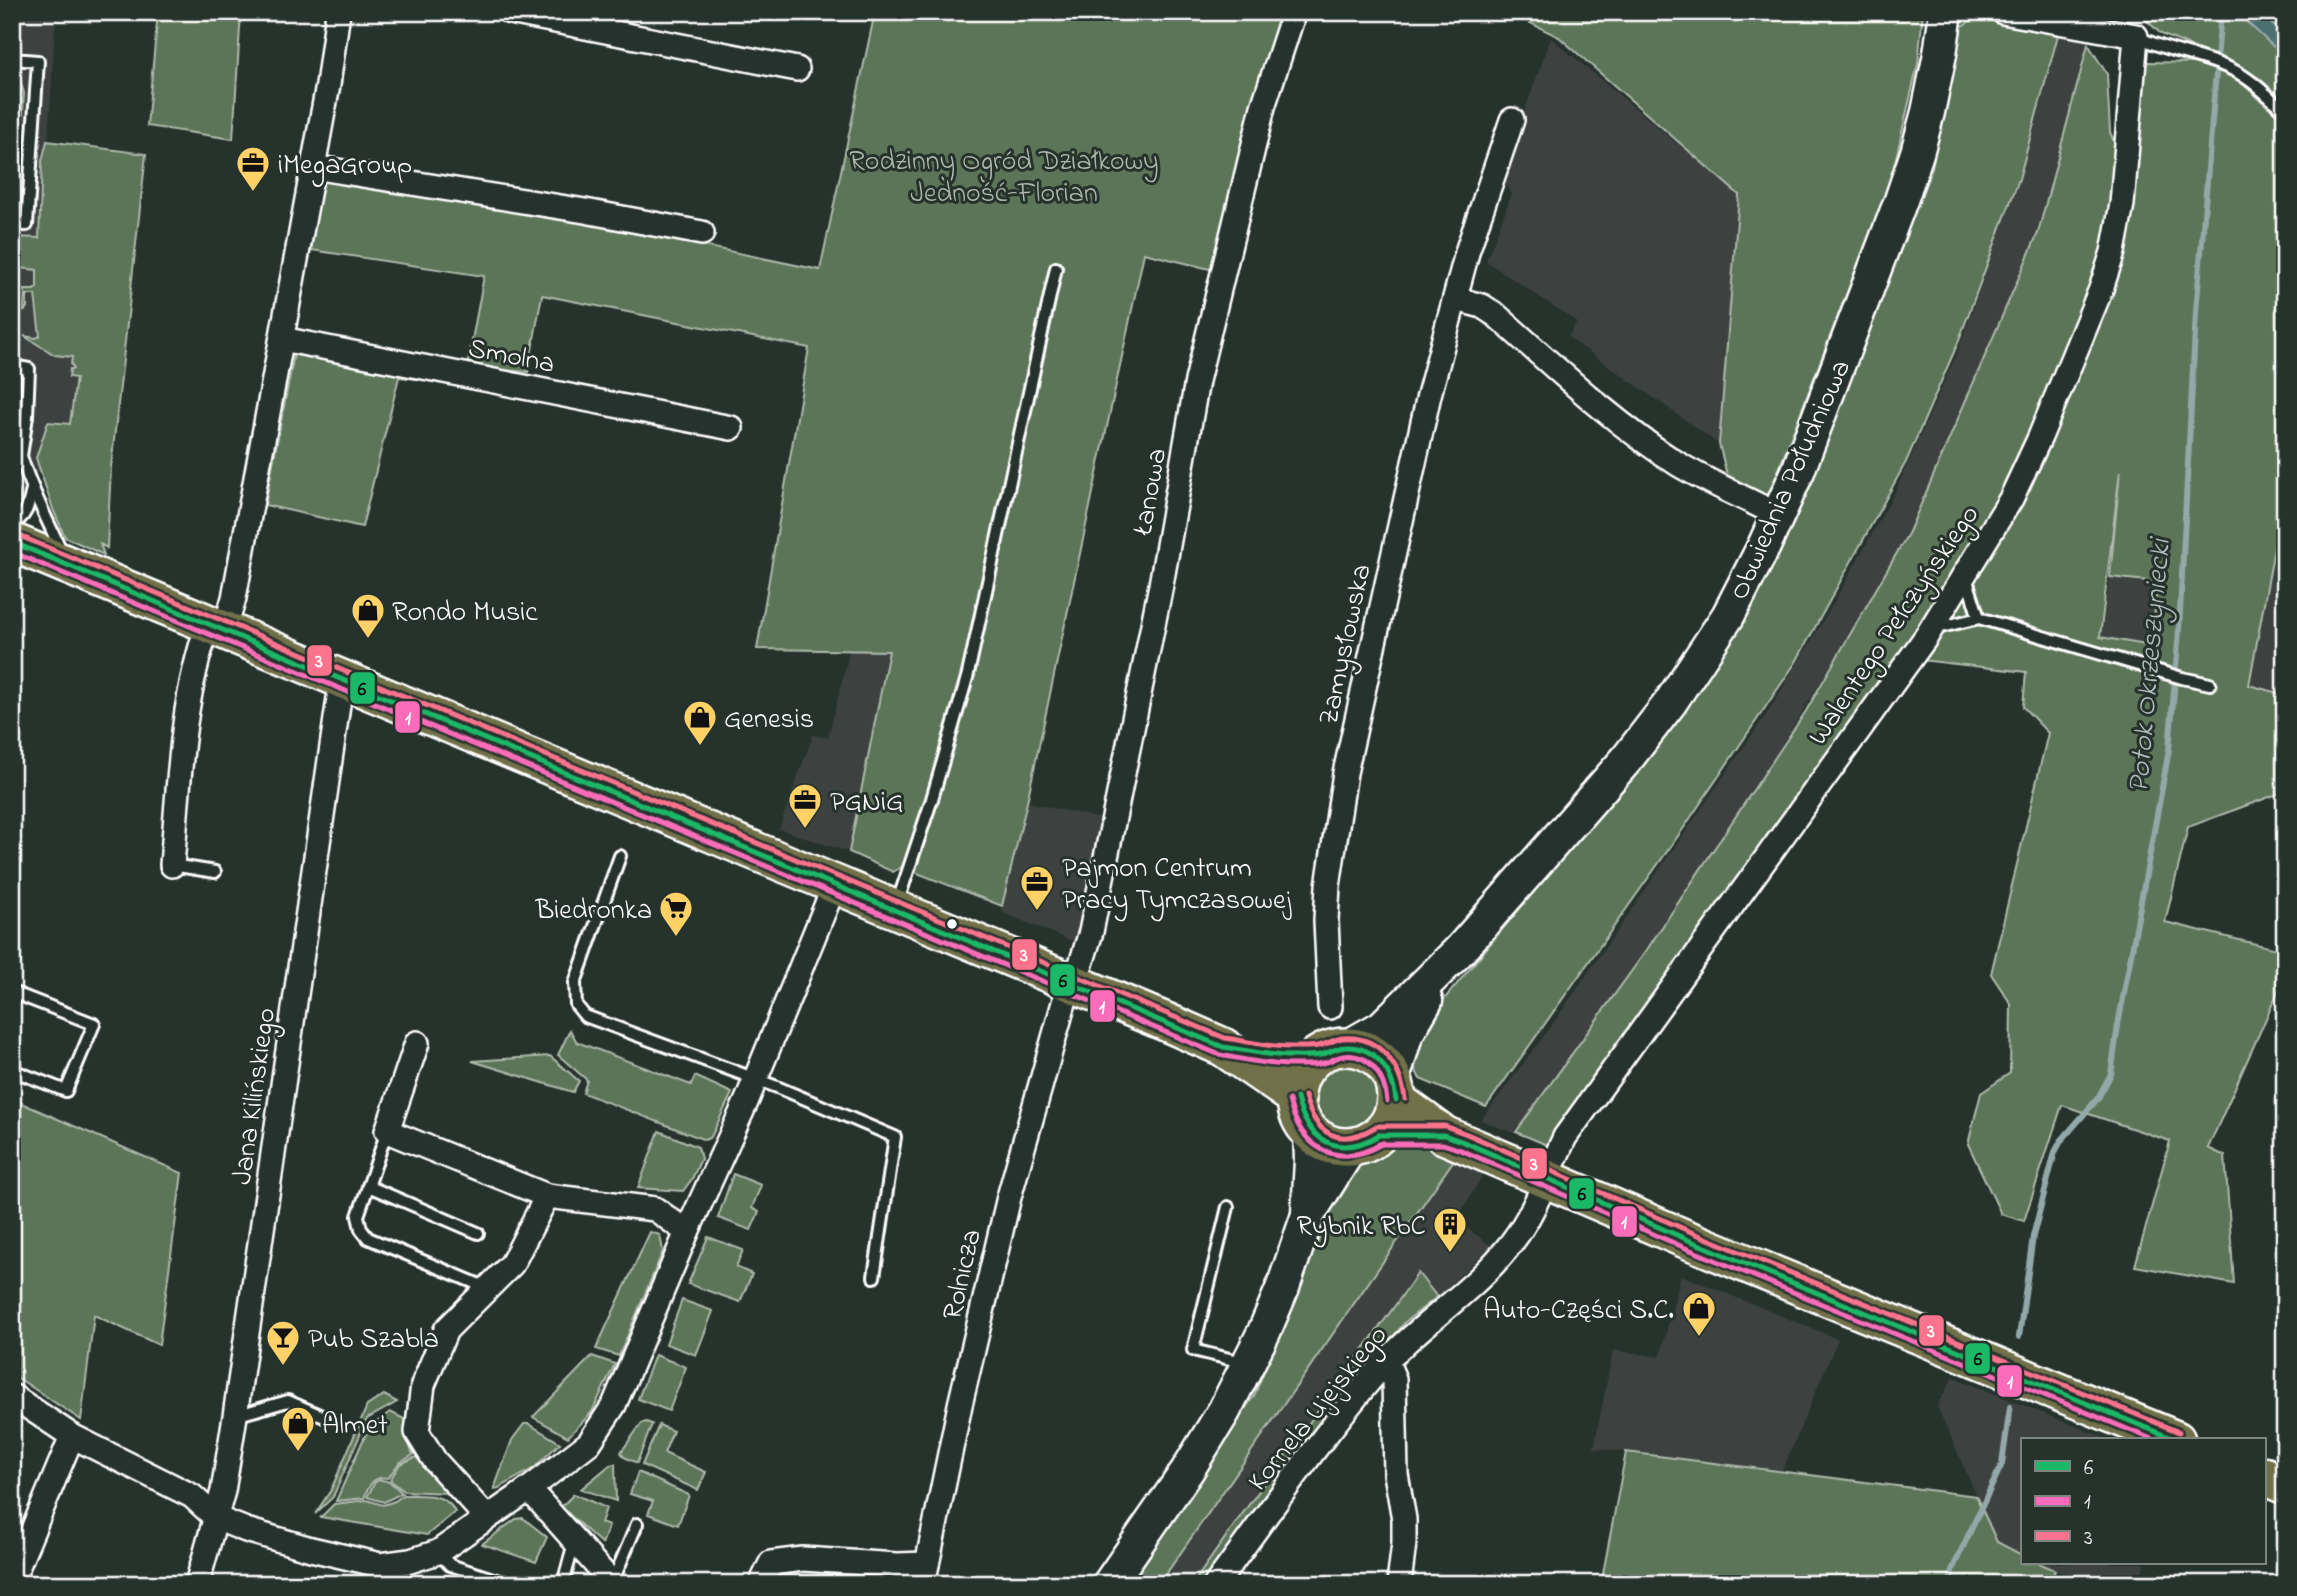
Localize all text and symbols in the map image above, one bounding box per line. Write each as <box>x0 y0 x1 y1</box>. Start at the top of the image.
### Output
park label: Rodzinny Ogród Działkowy Jedność-Florian <box>849 142 1159 215</box>
office icon: iMegaGroup <box>234 144 272 193</box>
place label: iMegaGroup <box>278 146 412 187</box>
street label: Smolna <box>465 329 558 386</box>
street label: Obwiednia Południowa <box>1720 354 1863 607</box>
street label: Łanowa <box>1124 445 1179 539</box>
street label: Walentego Pełczyńskiego <box>1799 498 1991 754</box>
water label: Potok Okrzeszyniecki <box>2118 535 2184 795</box>
street label: Zamysłowska <box>1309 561 1383 729</box>
shop icon: Rondo Music <box>349 591 387 640</box>
place label: Rondo Music <box>392 593 538 634</box>
line badge: 3 <box>306 644 333 677</box>
text: 3 <box>314 649 323 676</box>
line badge: 6 <box>349 671 376 705</box>
text: 6 <box>358 677 367 704</box>
shop icon: Genesis <box>681 698 719 747</box>
line badge: 1 <box>394 700 421 734</box>
place label: Genesis <box>724 700 814 741</box>
text: 1 <box>405 706 411 733</box>
office icon: PGNiG <box>786 781 824 830</box>
place label: PGNiG <box>830 783 904 824</box>
place label: Pajmon Centrum Pracy Tymczasowej <box>1062 849 1292 922</box>
office icon: Pajmon Centrum Pracy Tymczasowej <box>1018 863 1056 912</box>
supermarket icon: Biedronka <box>657 889 695 938</box>
place label: Biedronka <box>534 891 652 932</box>
unlabelled marker <box>945 917 959 931</box>
line badge: 3 <box>1011 938 1038 971</box>
text: 3 <box>1019 943 1028 970</box>
line badge: 6 <box>1049 963 1076 997</box>
text: 6 <box>1059 969 1068 996</box>
line badge: 1 <box>1089 989 1116 1023</box>
text: 1 <box>1099 995 1105 1022</box>
street label: Jana Kilińskiego <box>223 1005 288 1188</box>
line badge: 3 <box>1521 1147 1548 1180</box>
text: 3 <box>1529 1152 1538 1179</box>
line badge: 6 <box>1568 1177 1595 1210</box>
text: 6 <box>1578 1182 1587 1209</box>
building icon: Rybnik RbC <box>1431 1205 1469 1254</box>
line badge: 1 <box>1611 1205 1638 1238</box>
place label: Rybnik RbC <box>1296 1207 1426 1248</box>
text: 1 <box>1621 1210 1627 1237</box>
street label: Rolnicza <box>933 1225 994 1324</box>
shop icon: Auto-Części S.C. <box>1680 1289 1718 1338</box>
place label: Auto-Części S.C. <box>1483 1291 1674 1332</box>
line badge: 3 <box>1918 1314 1945 1347</box>
bar icon: Pub Szabla <box>264 1318 302 1367</box>
street label: Kornela Ujejskiego <box>1239 1318 1398 1501</box>
text: 3 <box>1926 1319 1935 1346</box>
place label: Pub Szabla <box>308 1320 439 1361</box>
line badge: 6 <box>1964 1342 1991 1375</box>
text: 6 <box>1974 1347 1983 1374</box>
line badge: 1 <box>1996 1364 2023 1398</box>
text: 1 <box>2007 1370 2013 1397</box>
shop icon: Almet <box>279 1404 317 1453</box>
place label: Almet <box>322 1406 388 1447</box>
legend <box>2021 1438 2266 1564</box>
text: 6 <box>2084 1454 2093 1484</box>
text: 1 <box>2084 1488 2091 1518</box>
text: 3 <box>2084 1524 2093 1554</box>

